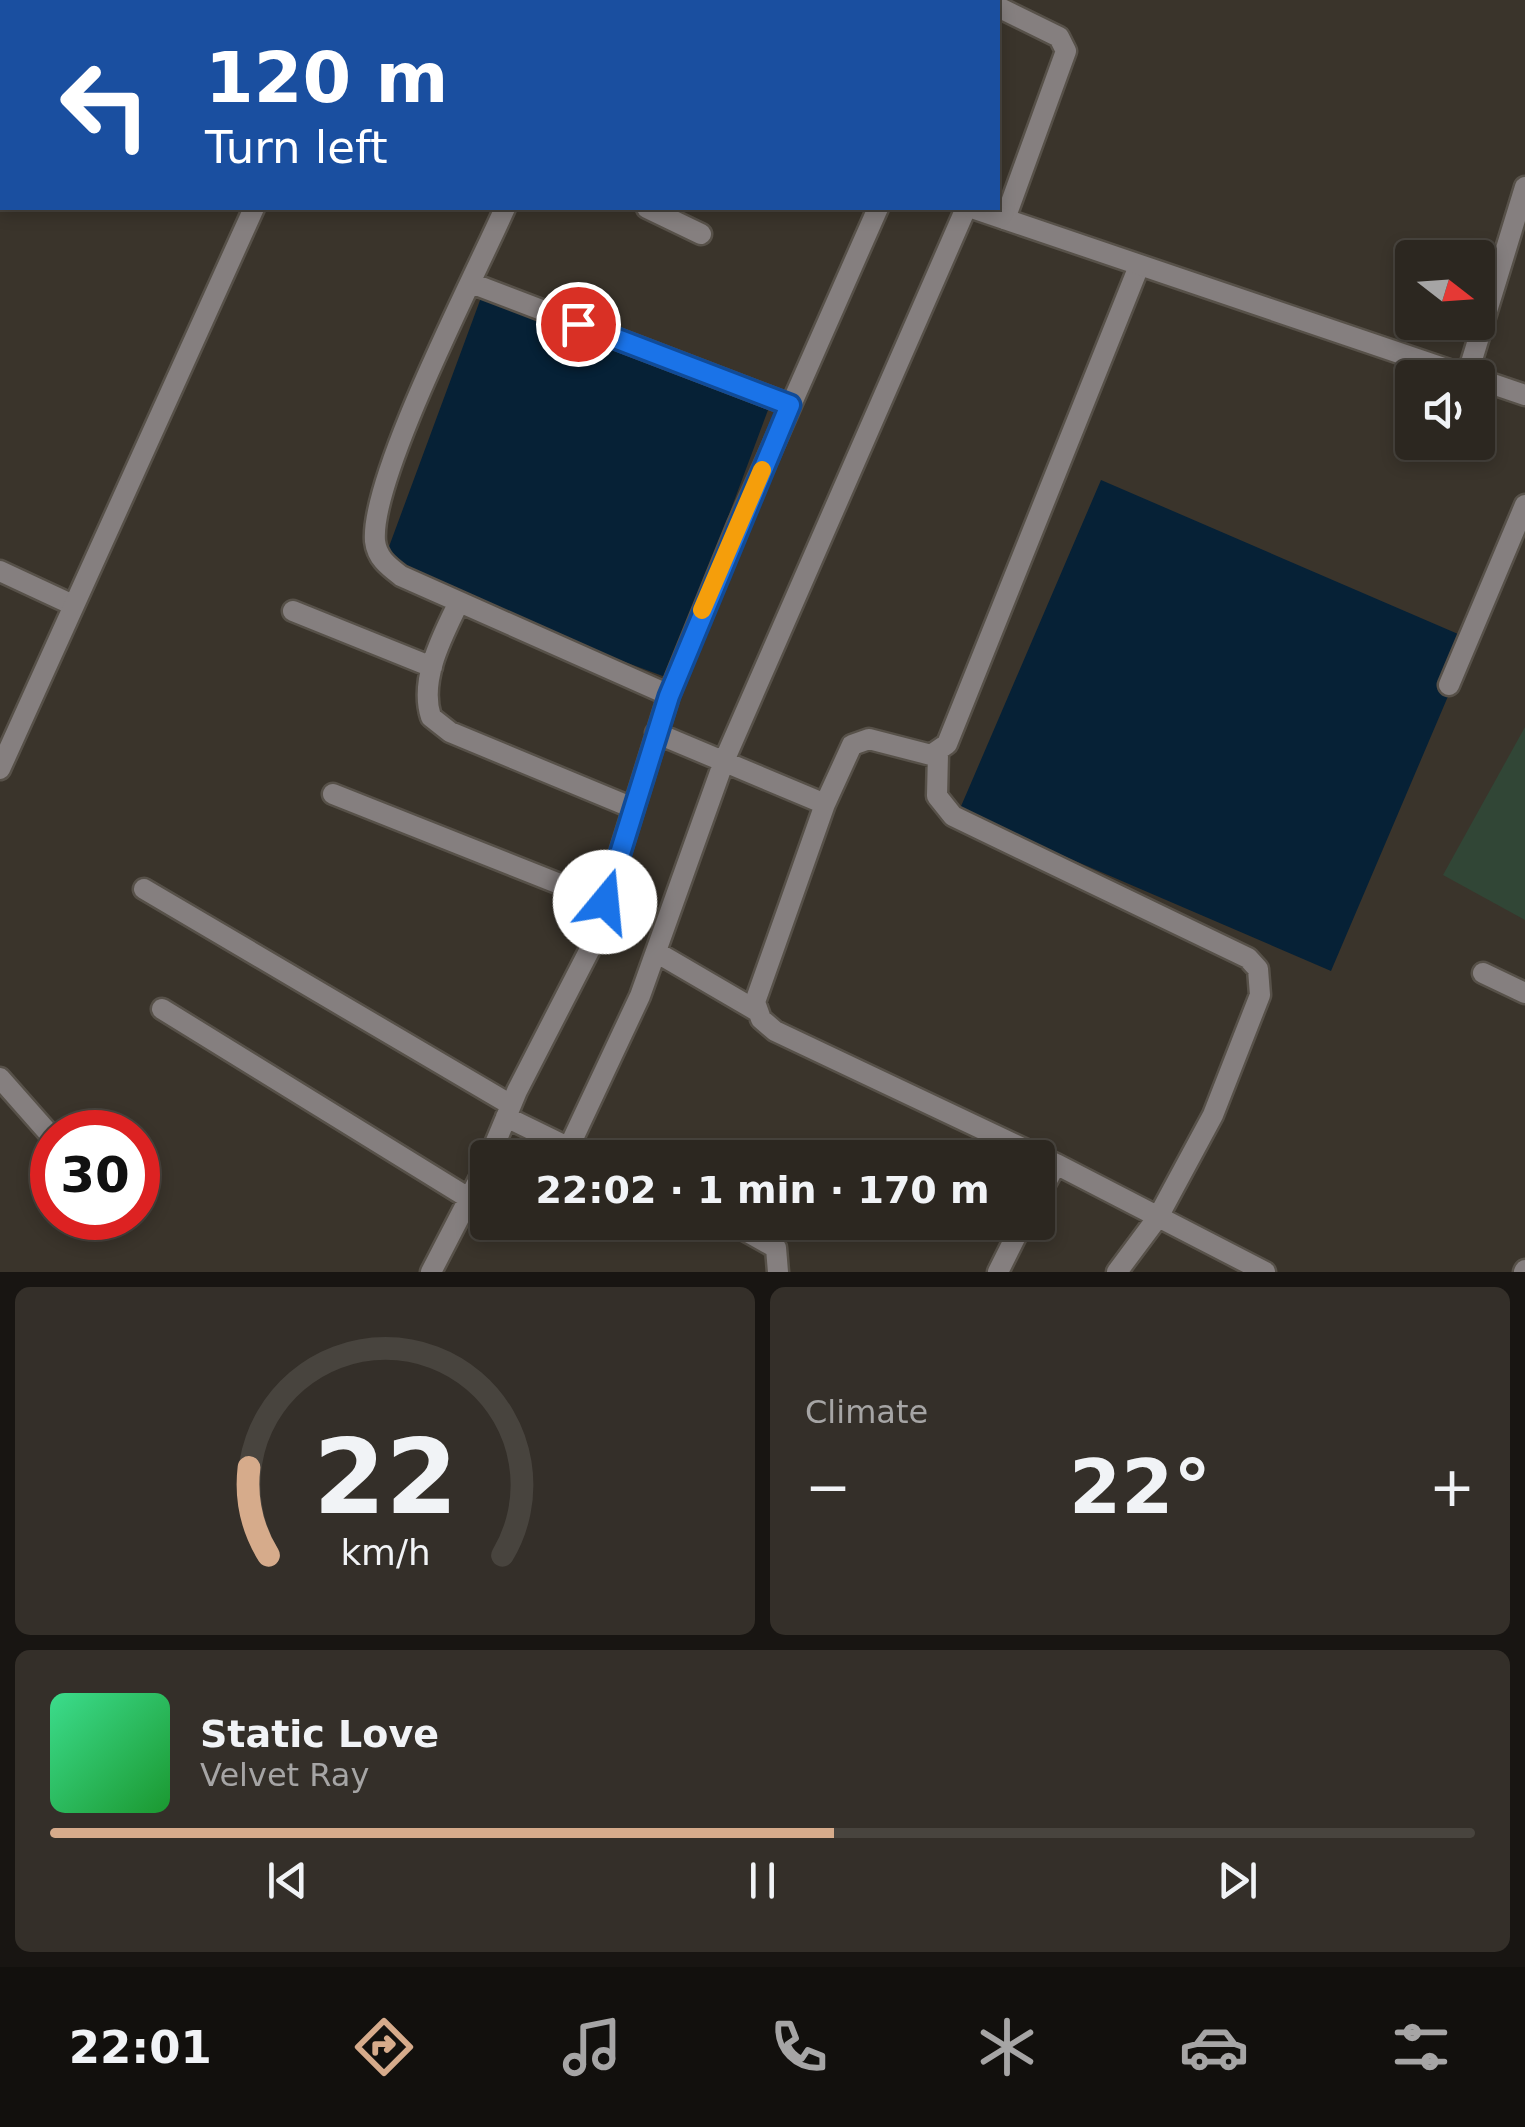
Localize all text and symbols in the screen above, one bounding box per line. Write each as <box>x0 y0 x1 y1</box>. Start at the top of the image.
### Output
text: 120 m <box>205 37 448 119</box>
icon: left <box>40 40 170 170</box>
text: Turn left <box>205 121 388 174</box>
north arrow <box>1395 240 1495 340</box>
map controls <box>1395 240 1495 460</box>
pin <box>536 282 621 367</box>
icon: arrive <box>551 297 606 352</box>
button: sound <box>1395 360 1495 460</box>
position arrow <box>553 850 657 954</box>
speed limit sign: 30 <box>30 1110 160 1240</box>
text: 22:02 · 1 min · 170 m <box>535 1168 990 1212</box>
text: Climate <box>805 1393 928 1431</box>
text: 22 <box>313 1416 457 1538</box>
text: 22° <box>1069 1443 1211 1531</box>
text: − <box>805 1455 851 1519</box>
text: + <box>1429 1455 1475 1519</box>
text: km/h <box>340 1532 430 1573</box>
text: Static Love <box>200 1712 439 1756</box>
text: Velvet Ray <box>200 1756 369 1794</box>
icon: previous <box>260 1853 315 1908</box>
icon: pause <box>735 1853 790 1908</box>
icon: next <box>1210 1853 1265 1908</box>
icon: directions <box>349 2012 419 2082</box>
icon: music <box>557 2012 627 2082</box>
icon: phone <box>764 2012 834 2082</box>
icon: climate <box>972 2012 1042 2082</box>
icon: car <box>1179 2012 1249 2082</box>
icon: filters <box>1386 2012 1456 2082</box>
text: 22:01 <box>69 2021 212 2074</box>

